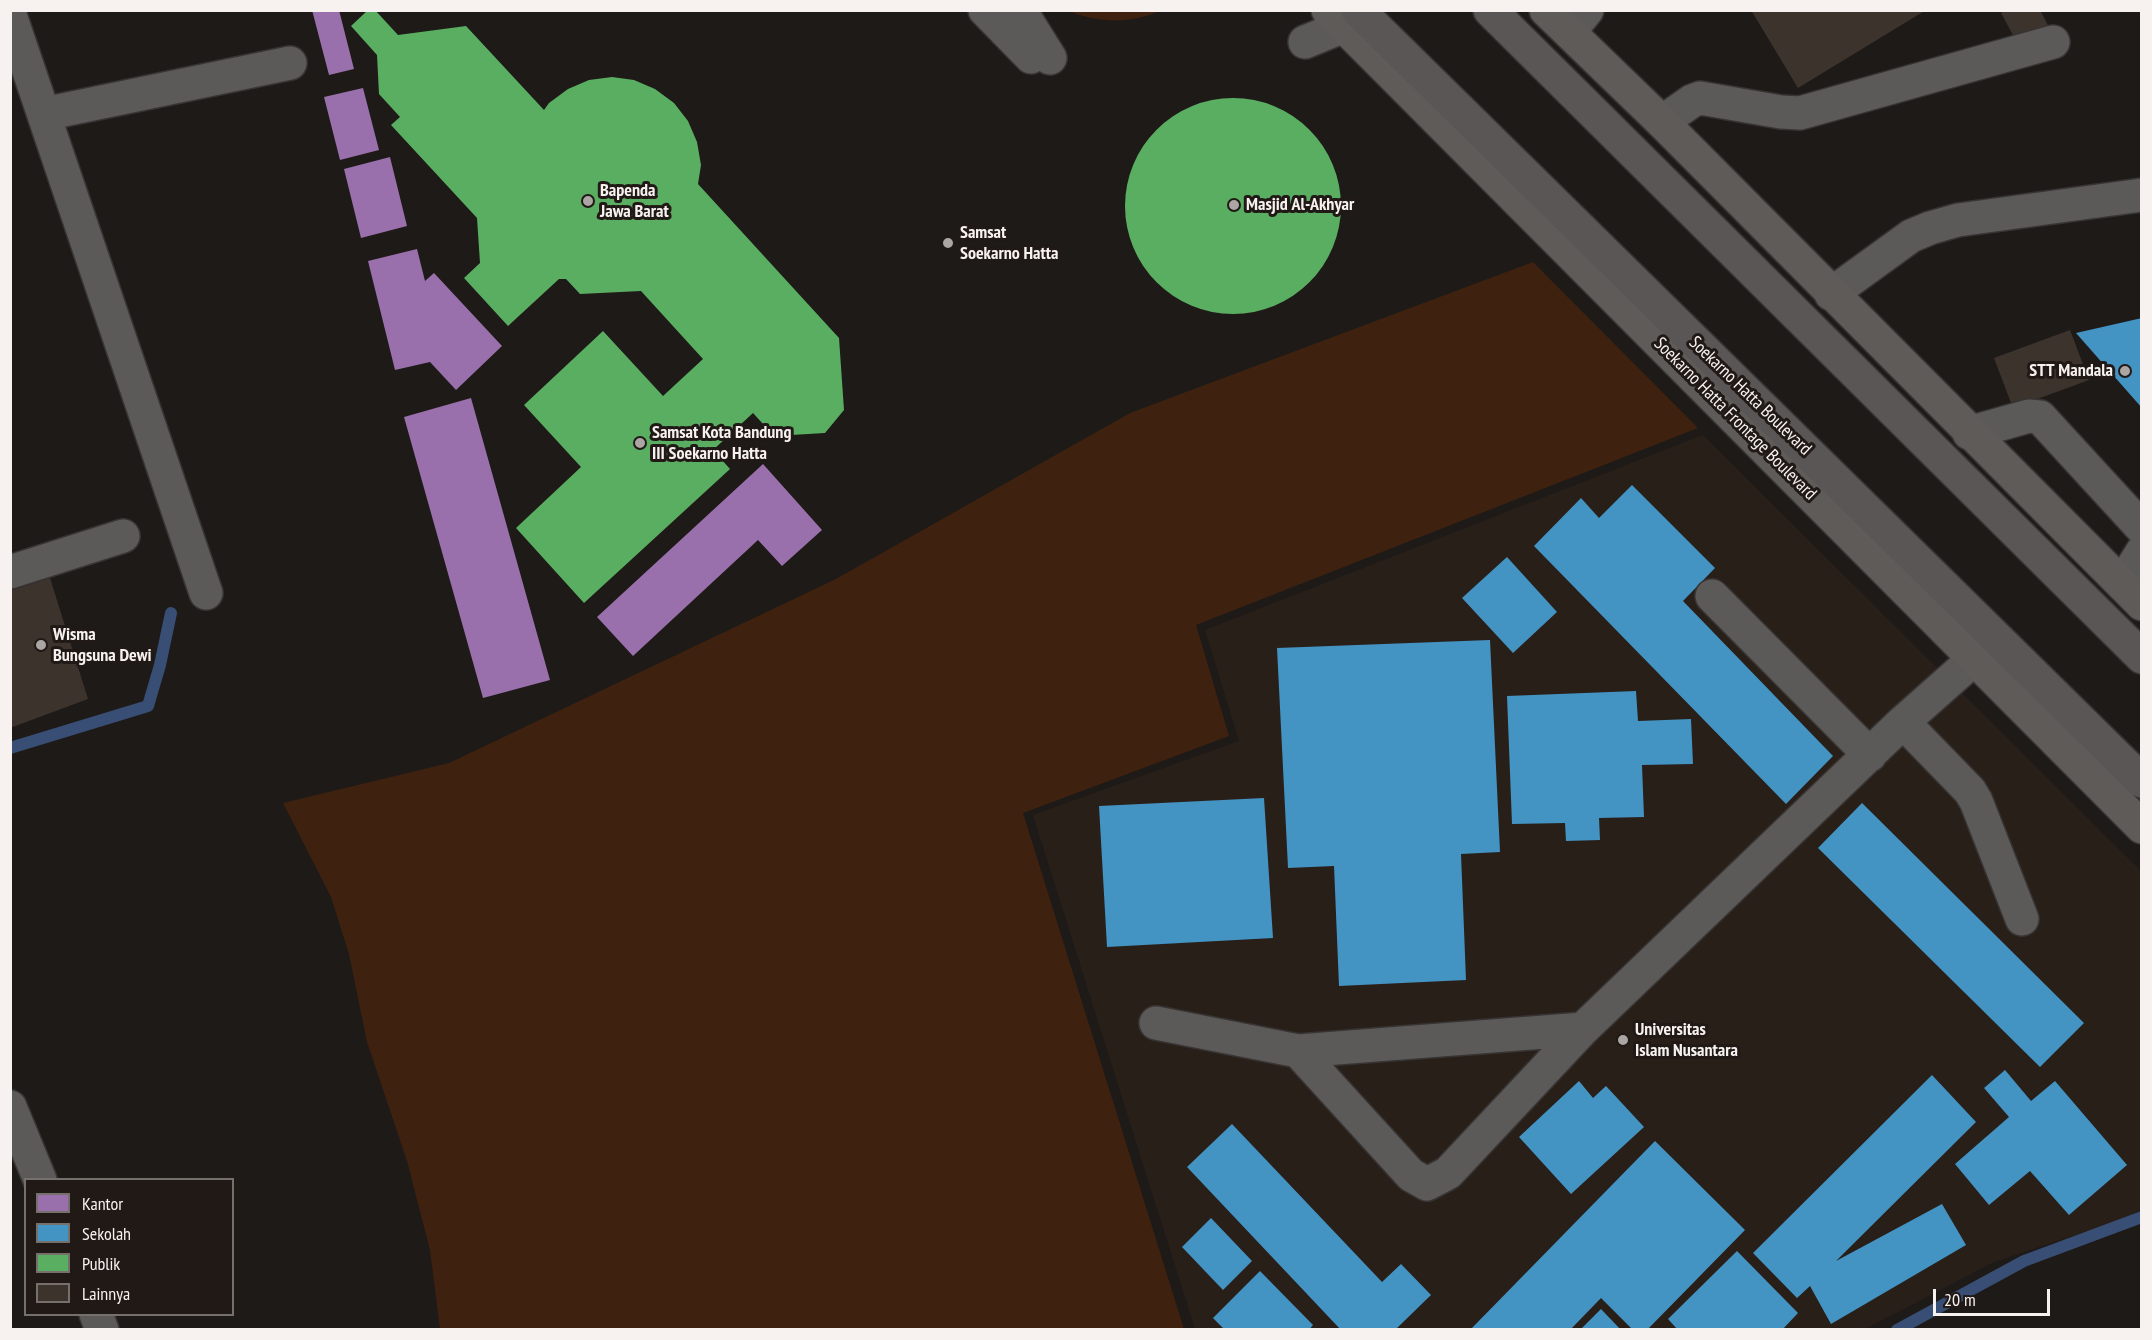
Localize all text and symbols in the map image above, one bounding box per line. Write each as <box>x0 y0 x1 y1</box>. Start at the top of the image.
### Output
place label: Bapenda Jawa Barat <box>600 180 669 222</box>
marker: Bapenda Jawa Barat <box>581 194 595 208</box>
place label: Masjid Al-Akhyar <box>1246 194 1354 216</box>
marker: Masjid Al-Akhyar <box>1227 198 1241 212</box>
place label: Samsat Soekarno Hatta <box>960 222 1058 264</box>
marker: Samsat Soekarno Hatta <box>941 236 955 250</box>
street label: Soekarno Hatta Boulevard <box>1684 332 1816 460</box>
street label: Soekarno Hatta Frontage Boulevard <box>1649 333 1821 505</box>
place label: STT Mandala <box>2029 360 2113 382</box>
marker: STT Mandala <box>2118 364 2132 378</box>
place label: Samsat Kota Bandung III Soekarno Hatta <box>652 422 791 464</box>
marker: Samsat Kota Bandung III Soekarno Hatta <box>633 436 647 450</box>
place label: Wisma Bungsuna Dewi <box>53 624 152 666</box>
marker: Wisma Bungsuna Dewi <box>34 638 48 652</box>
place label: Universitas Islam Nusantara <box>1635 1019 1738 1062</box>
marker: Universitas Islam Nusantara <box>1616 1033 1630 1047</box>
legend <box>24 1178 234 1316</box>
text: Kantor <box>82 1192 123 1215</box>
text: Sekolah <box>82 1222 131 1245</box>
text: Publik <box>82 1252 120 1275</box>
scale bar <box>1936 1277 2053 1315</box>
text: Lainnya <box>82 1282 130 1305</box>
text: 20 m <box>1944 1288 1976 1311</box>

